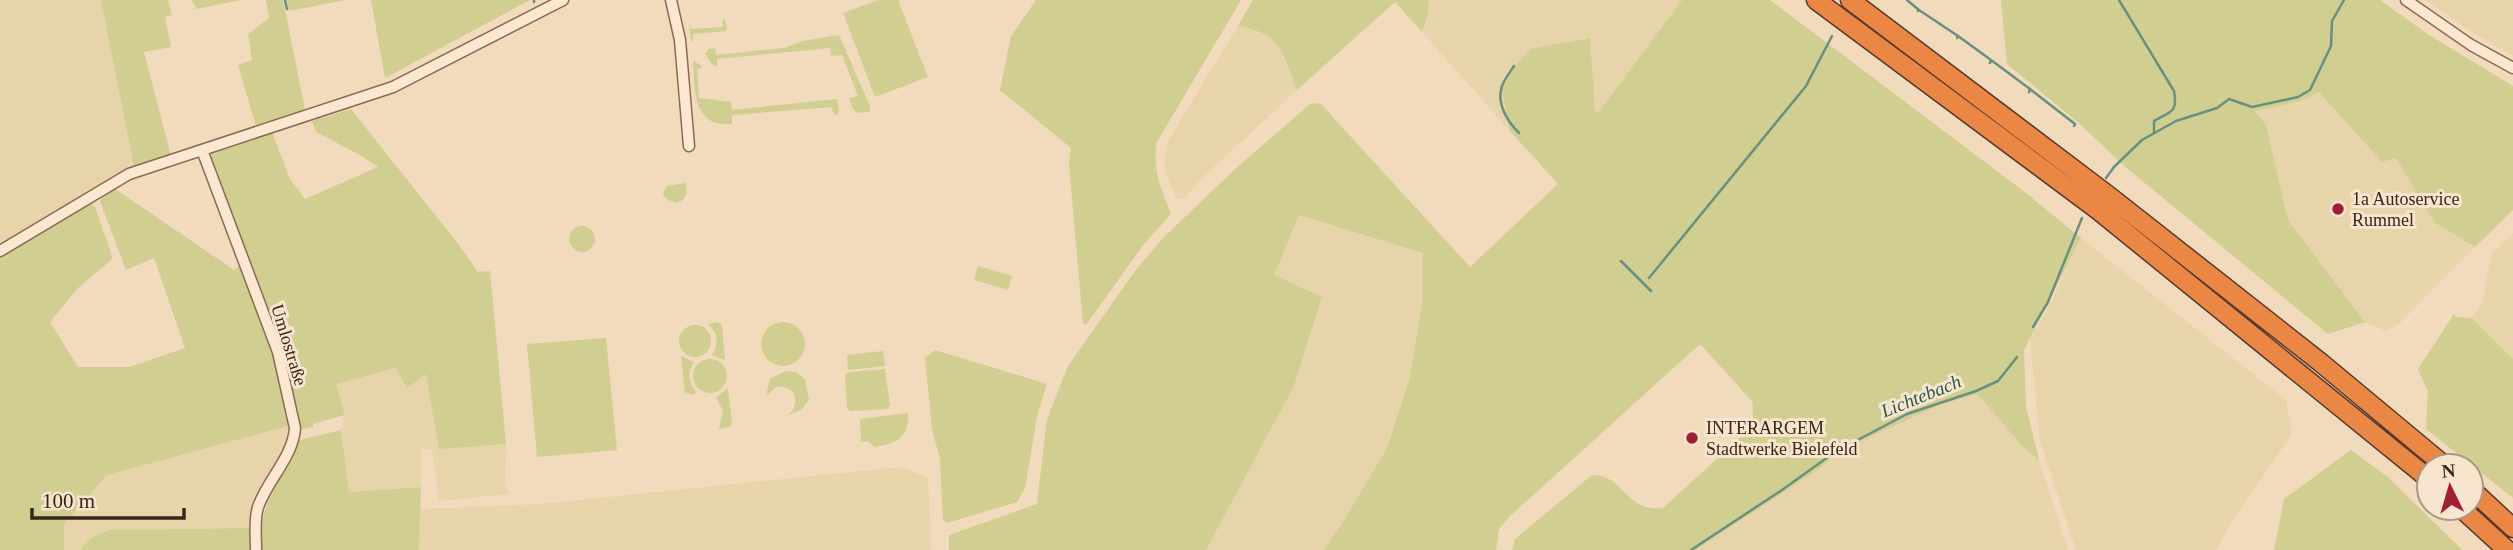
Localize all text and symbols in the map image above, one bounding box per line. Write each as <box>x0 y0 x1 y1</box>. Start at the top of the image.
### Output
place label: 1a Autoservice Rummel <box>2352 189 2459 230</box>
marker: 1a Autoservice Rummel <box>2330 201 2346 217</box>
street label: Umlostraße <box>267 302 311 388</box>
water label: Lichtebach <box>1877 370 1964 422</box>
place label: INTERARGEM Stadtwerke Bielefeld <box>1706 418 1857 459</box>
marker: INTERARGEM Stadtwerke Bielefeld <box>1684 430 1700 446</box>
north arrow <box>2415 452 2485 522</box>
text: N <box>2441 459 2457 482</box>
scale bar <box>32 476 184 520</box>
text: 100 m <box>42 489 95 513</box>

